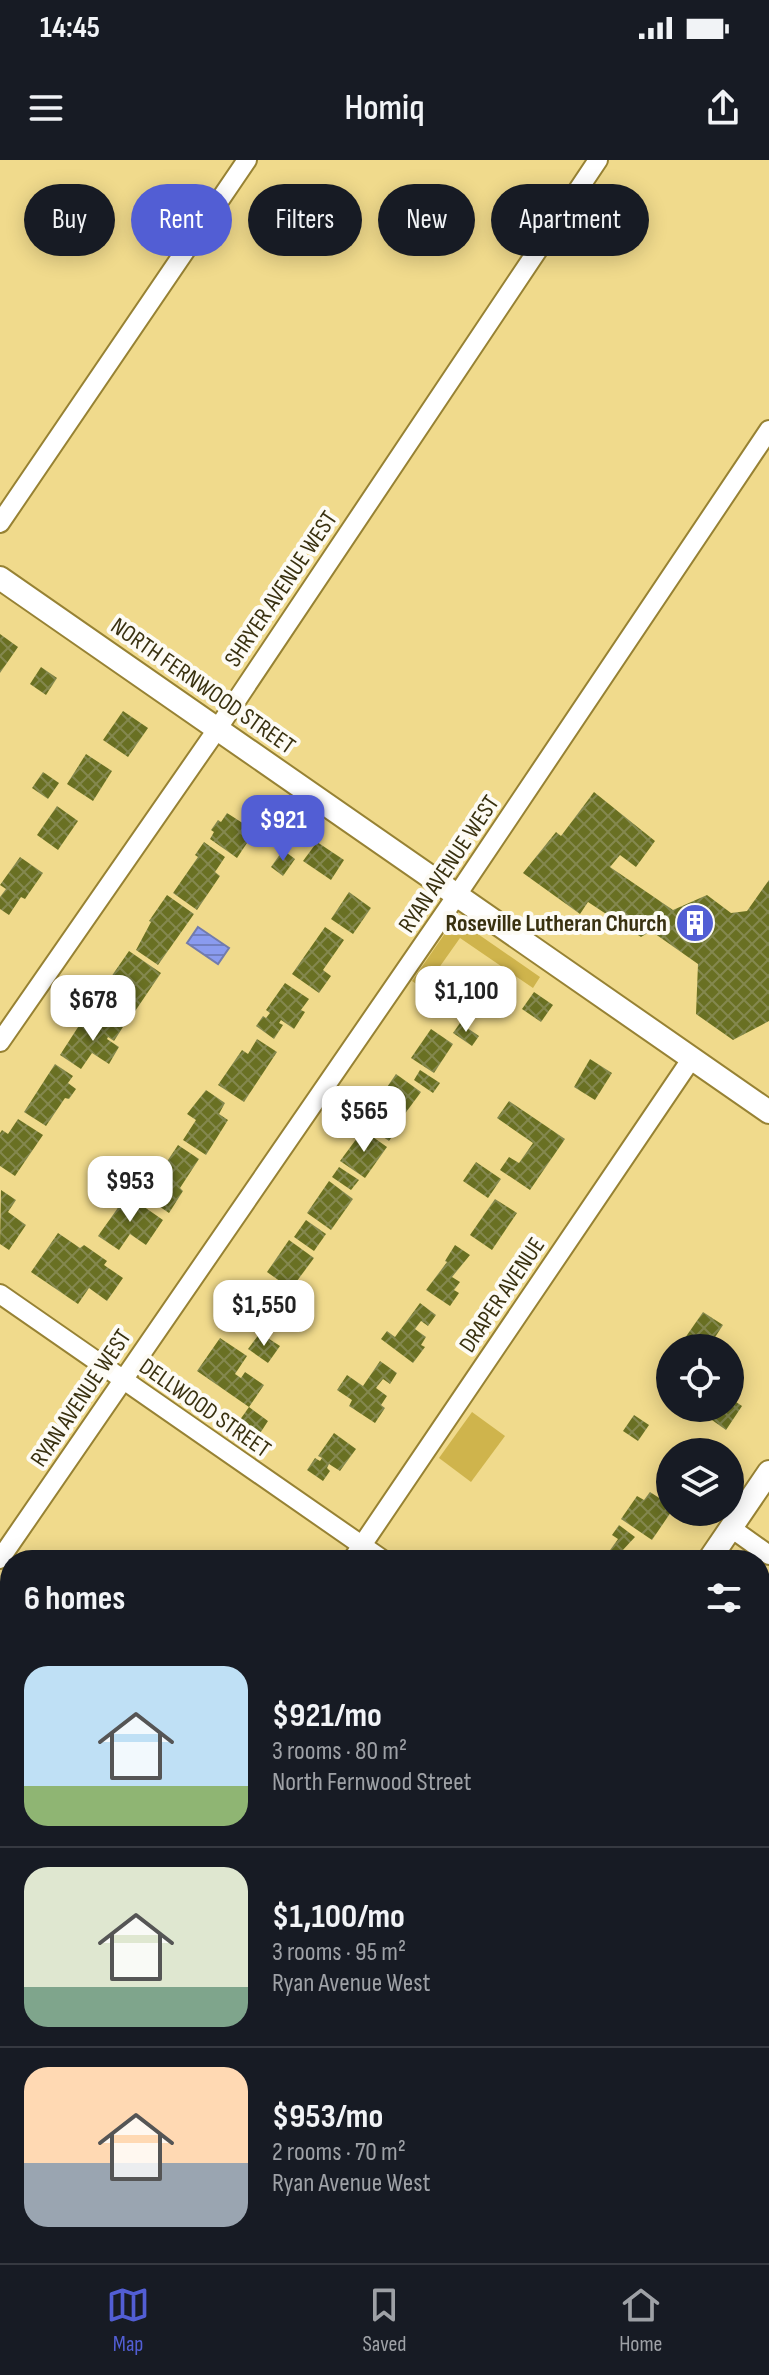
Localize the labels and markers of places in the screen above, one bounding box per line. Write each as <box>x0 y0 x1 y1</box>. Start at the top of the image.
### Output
pin: $921 <box>236 795 330 863</box>
building icon: Roseville Lutheran Church <box>674 902 716 944</box>
place label: Roseville Lutheran Church <box>446 909 667 938</box>
pin: $1,100 <box>401 966 531 1034</box>
pin: $678 <box>46 975 140 1043</box>
pin: $565 <box>317 1086 411 1154</box>
pin: $953 <box>83 1156 177 1224</box>
pin: $1,550 <box>199 1280 329 1348</box>

